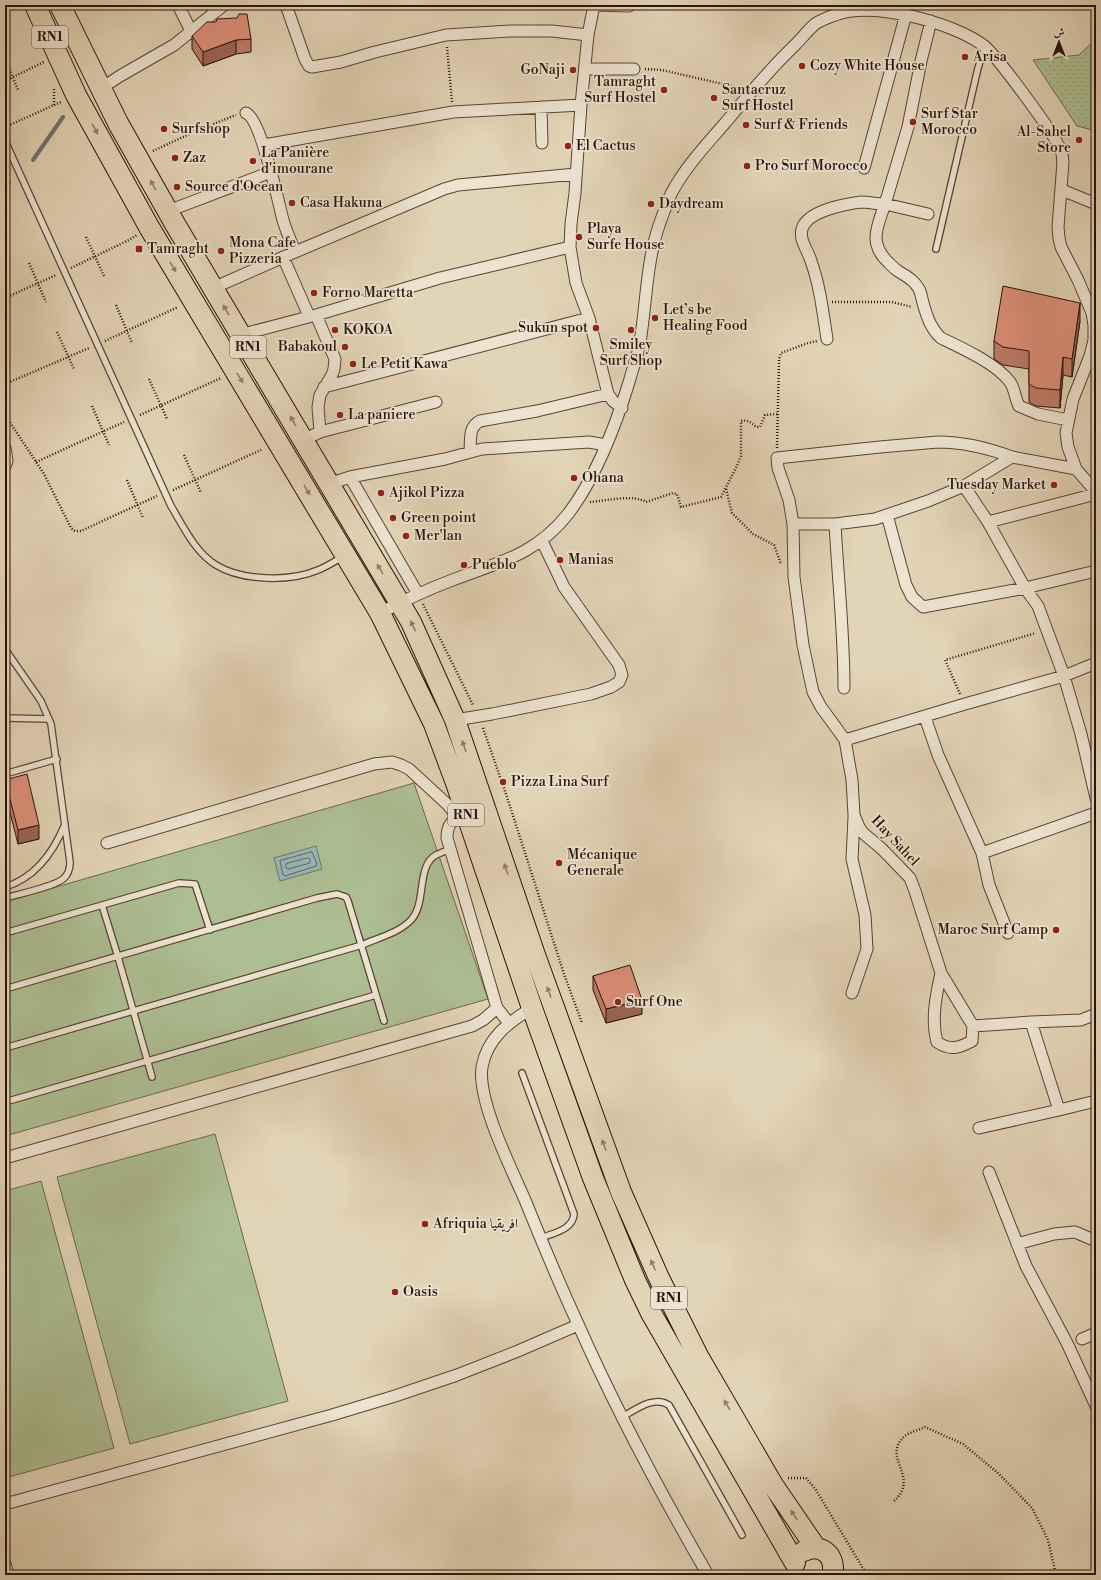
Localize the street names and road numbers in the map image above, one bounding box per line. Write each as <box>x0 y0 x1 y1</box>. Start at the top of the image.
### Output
road number: RN1 <box>32 26 68 48</box>
road number: RN1 <box>230 336 266 358</box>
road number: RN1 <box>448 804 484 826</box>
street label: Hay Sahel <box>867 812 923 870</box>
road number: RN1 <box>651 1287 687 1309</box>

